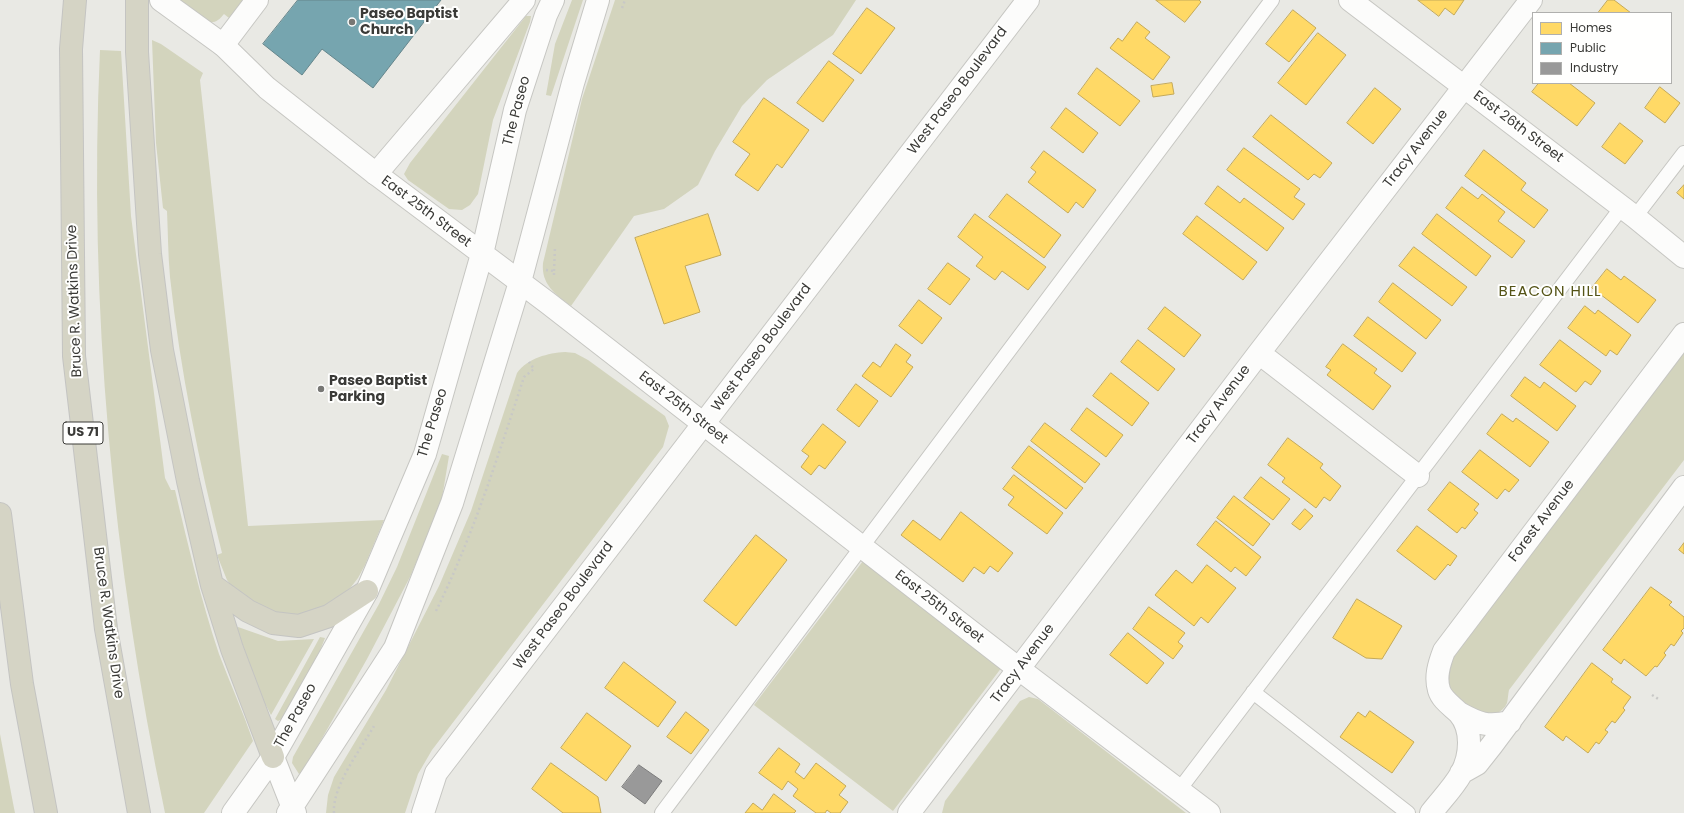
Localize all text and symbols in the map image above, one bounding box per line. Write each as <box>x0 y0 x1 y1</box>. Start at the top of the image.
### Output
place label: Paseo Baptist Church <box>360 6 458 38</box>
legend <box>1532 12 1672 84</box>
marker: Paseo Baptist Church <box>347 17 357 27</box>
text: Homes <box>1570 19 1612 36</box>
street label: West Paseo Boulevard <box>905 24 1011 158</box>
text: Public <box>1570 39 1606 56</box>
text: Industry <box>1570 59 1618 76</box>
street label: The Paseo <box>500 74 534 148</box>
street label: East 26th Street <box>1470 88 1566 166</box>
street label: Tracy Avenue <box>1380 106 1452 192</box>
street label: East 25th Street <box>378 173 474 251</box>
street label: Bruce R. Watkins Drive <box>64 224 86 378</box>
street label: West Paseo Boulevard <box>709 281 815 415</box>
district label: BEACON HILL <box>1499 283 1601 301</box>
street label: Tracy Avenue <box>1184 362 1254 448</box>
street label: East 25th Street <box>635 368 731 448</box>
place label: Paseo Baptist Parking <box>329 373 427 406</box>
marker: Paseo Baptist Parking <box>316 384 326 394</box>
street label: The Paseo <box>415 386 451 460</box>
road number: US 71 <box>63 422 103 444</box>
street label: Forest Avenue <box>1506 477 1578 565</box>
street label: West Paseo Boulevard <box>511 539 617 673</box>
street label: Bruce R. Watkins Drive <box>89 546 127 700</box>
street label: East 25th Street <box>891 567 987 647</box>
street label: Tracy Avenue <box>988 621 1058 707</box>
street label: The Paseo <box>271 681 321 751</box>

